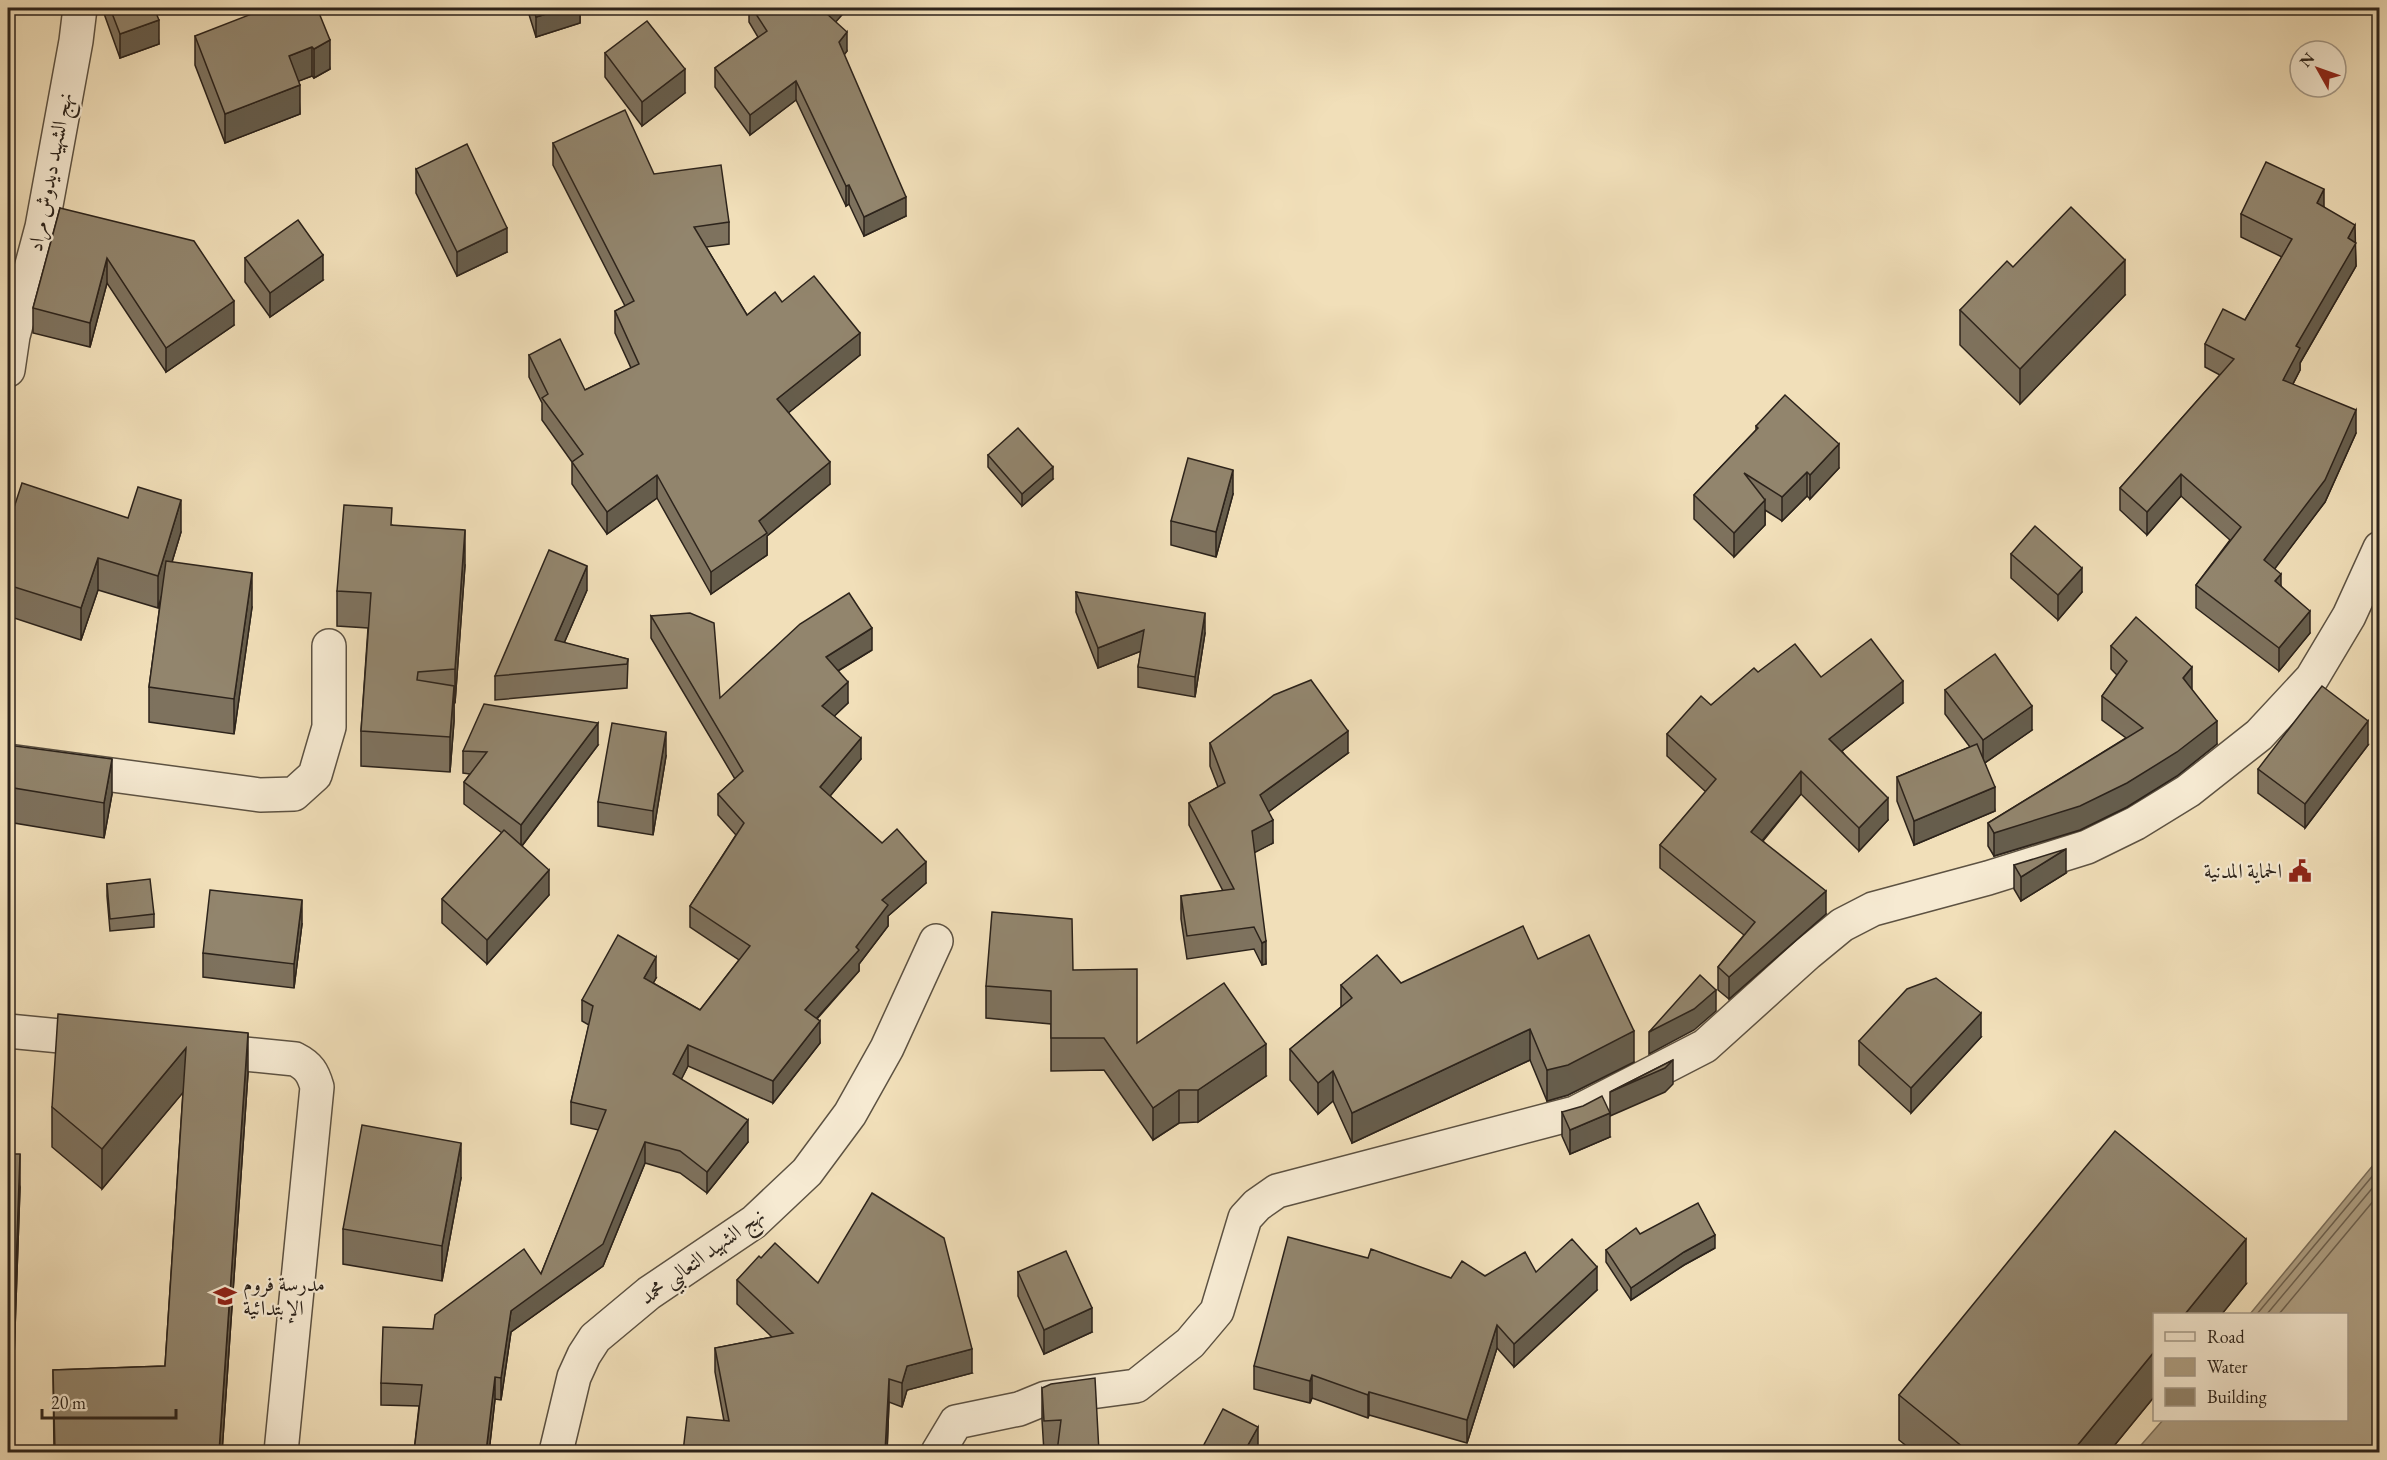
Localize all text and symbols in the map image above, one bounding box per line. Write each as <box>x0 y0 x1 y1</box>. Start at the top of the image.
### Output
north arrow <box>2288 39 2348 99</box>
text: N <box>2295 48 2319 71</box>
street label: نهج الشهيد ديدوش مراد <box>21 90 84 255</box>
place label: الحماية المدنية <box>2204 857 2282 884</box>
public building icon: الحماية المدنية <box>2287 858 2313 884</box>
street label: نهج الشهيد التعالبي محمد <box>634 1201 774 1316</box>
place label: مدرسة فروم الإبتدائية <box>243 1270 325 1324</box>
school or university icon: مدرسة فروم الإبتدائية <box>212 1283 238 1309</box>
legend <box>2153 1313 2348 1421</box>
text: Road <box>2207 1325 2246 1348</box>
text: Water <box>2207 1355 2248 1378</box>
scale bar <box>42 1382 176 1420</box>
text: Building <box>2207 1385 2267 1408</box>
text: 20 m <box>51 1391 86 1414</box>

